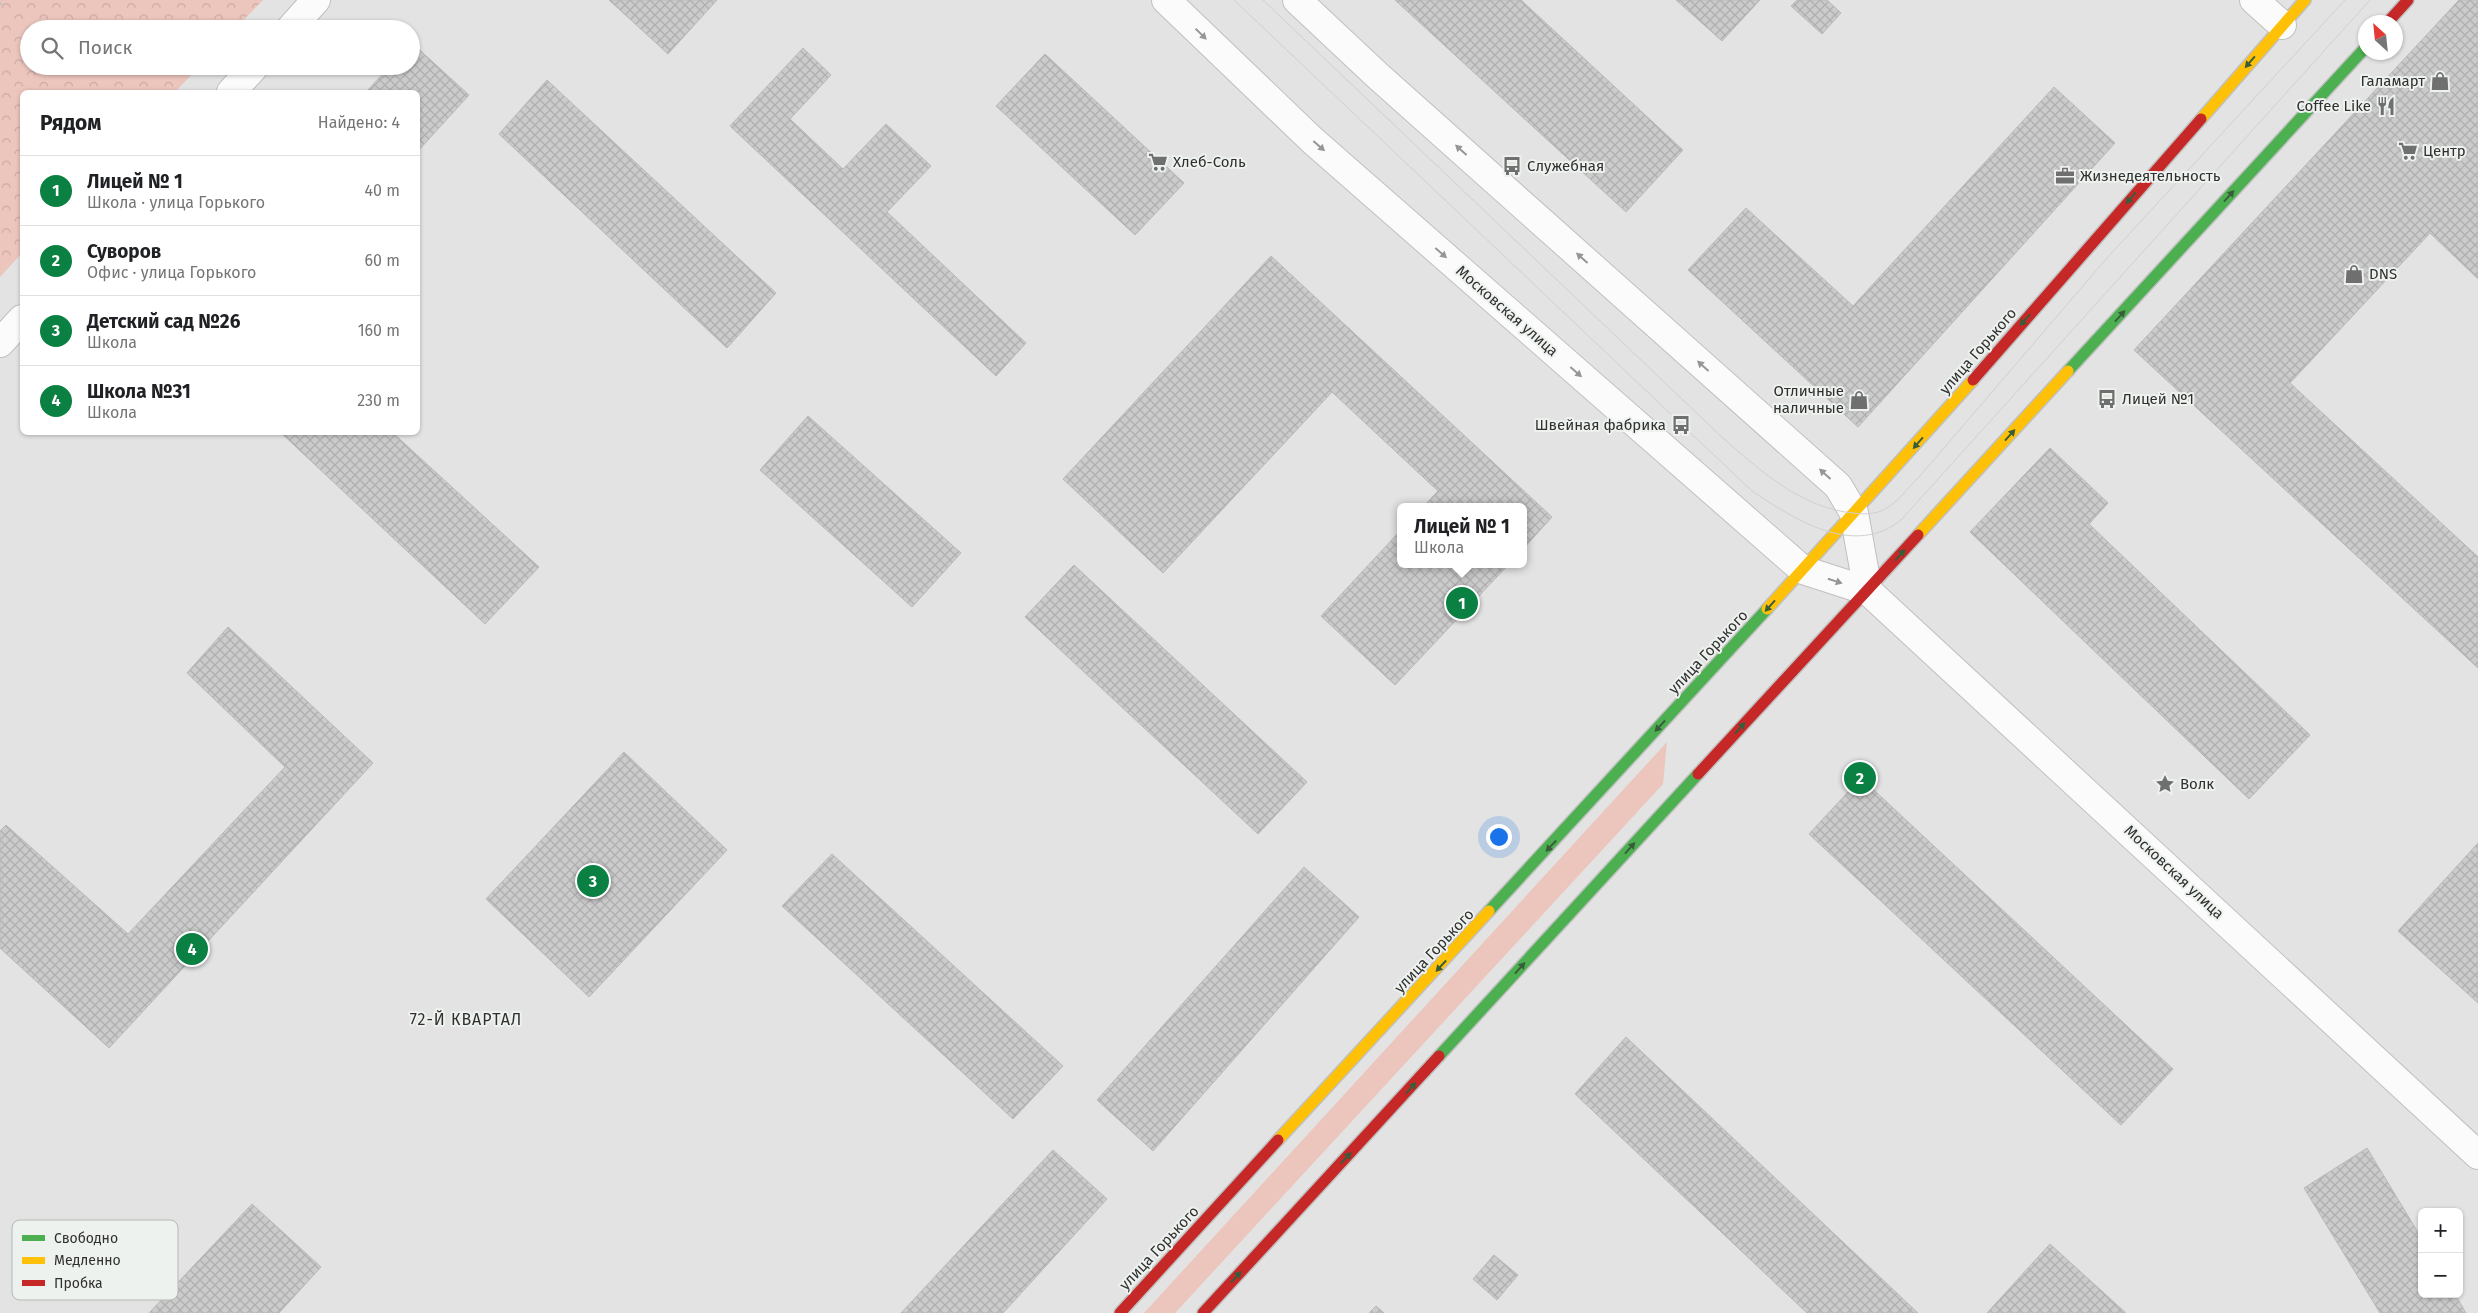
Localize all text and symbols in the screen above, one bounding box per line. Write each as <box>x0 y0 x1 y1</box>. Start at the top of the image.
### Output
north arrow <box>2358 15 2403 60</box>
search box <box>20 20 420 75</box>
one-way arrow <box>1195 28 1207 40</box>
icon: search <box>38 34 66 62</box>
text: Поиск <box>78 36 132 59</box>
one-way arrow <box>2244 55 2255 68</box>
shop icon: Галамарт <box>2429 70 2451 92</box>
place label: Галамарт <box>2360 72 2425 90</box>
restaurant icon: Coffee Like <box>2375 95 2397 117</box>
place label: Coffee Like <box>2296 97 2371 115</box>
text: Рядом <box>40 110 101 136</box>
text: Найдено: 4 <box>318 113 400 132</box>
one-way arrow <box>1312 140 1325 151</box>
supermarket icon: Центр <box>2397 140 2419 162</box>
place label: Центр <box>2423 142 2466 160</box>
one-way arrow <box>1455 144 1467 156</box>
supermarket icon: Хлеб-Соль <box>1147 151 1169 173</box>
place label: Хлеб-Соль <box>1173 153 1246 171</box>
bus stop icon: Служебная <box>1501 155 1523 177</box>
place label: Служебная <box>1527 157 1604 175</box>
office icon: Жизнедеятельность <box>2054 165 2076 187</box>
place label: Жизнедеятельность <box>2080 167 2221 185</box>
text: Лицей № 1 <box>87 170 183 193</box>
text: 1 <box>52 181 60 200</box>
text: 40 m <box>365 181 400 200</box>
one-way arrow <box>2224 189 2235 202</box>
one-way arrow <box>2126 191 2137 204</box>
text: Школа · улица Горького <box>87 193 265 212</box>
text: Суворов <box>87 240 161 263</box>
one-way arrow <box>1435 247 1447 259</box>
text: 2 <box>52 251 60 270</box>
text: 60 m <box>365 251 400 270</box>
one-way arrow <box>1576 252 1588 264</box>
street label: Московская улица <box>1452 262 1562 360</box>
text: Офис · улица Горького <box>87 263 256 282</box>
shop icon: DNS <box>2343 263 2365 285</box>
place label: DNS <box>2369 265 2397 283</box>
street label: улица Горького <box>1936 304 2020 398</box>
text: Детский сад №26 <box>87 310 240 333</box>
one-way arrow <box>2114 310 2126 322</box>
one-way arrow <box>2019 314 2030 327</box>
text: 3 <box>52 321 60 340</box>
text: 160 m <box>358 321 400 340</box>
text: Школа <box>87 333 137 352</box>
one-way arrow <box>1698 360 1710 372</box>
one-way arrow <box>1570 366 1583 377</box>
text: Школа №31 <box>87 380 191 403</box>
place label: Отличные наличные <box>1773 382 1844 417</box>
bus stop icon: Лицей №1 <box>2096 388 2118 410</box>
shop icon: Отличные наличные <box>1848 389 1870 411</box>
place label: Лицей №1 <box>2122 390 2194 408</box>
text: 4 <box>51 391 61 410</box>
text: 230 m <box>357 391 400 410</box>
text: Школа <box>87 403 137 422</box>
bus stop icon: Швейная фабрика <box>1670 414 1692 436</box>
place label: Швейная фабрика <box>1535 416 1666 434</box>
one-way arrow <box>2004 430 2016 442</box>
one-way arrow <box>1912 436 1924 448</box>
one-way arrow <box>1819 468 1831 480</box>
popup <box>1397 503 1527 568</box>
text: Лицей № 1 <box>1414 515 1510 538</box>
text: Школа <box>1414 538 1464 557</box>
one-way arrow <box>1895 549 1906 562</box>
one-way arrow <box>1828 577 1843 585</box>
pin: 1 <box>1446 584 1478 622</box>
one-way arrow <box>1764 600 1776 612</box>
street label: улица Горького <box>1664 606 1752 698</box>
one-way arrow <box>1654 720 1666 732</box>
one-way arrow <box>1734 722 1746 734</box>
pin: 2 <box>1844 759 1876 797</box>
place icon: Волк <box>2154 773 2176 795</box>
place label: Волк <box>2180 775 2214 793</box>
street label: Московская улица <box>2121 821 2227 923</box>
your location <box>1486 824 1512 850</box>
one-way arrow <box>1545 840 1556 852</box>
one-way arrow <box>1624 842 1636 854</box>
pin: 3 <box>577 862 609 900</box>
street label: улица Горького <box>1390 905 1478 997</box>
pin: 4 <box>176 930 208 968</box>
one-way arrow <box>1435 959 1447 971</box>
one-way arrow <box>1515 961 1526 974</box>
district label: 72-Й КВАРТАЛ <box>410 1010 522 1029</box>
one-way arrow <box>1405 1082 1417 1094</box>
one-way arrow <box>1340 1152 1352 1164</box>
street label: улица Горького <box>1115 1202 1203 1294</box>
map controls <box>2418 1208 2463 1298</box>
button: + <box>2418 1208 2463 1253</box>
legend <box>12 1220 178 1300</box>
text: Свободно <box>54 1230 118 1247</box>
text: Медленно <box>54 1252 121 1269</box>
button: − <box>2418 1253 2463 1298</box>
one-way arrow <box>1230 1272 1242 1284</box>
text: Пробка <box>54 1275 103 1292</box>

